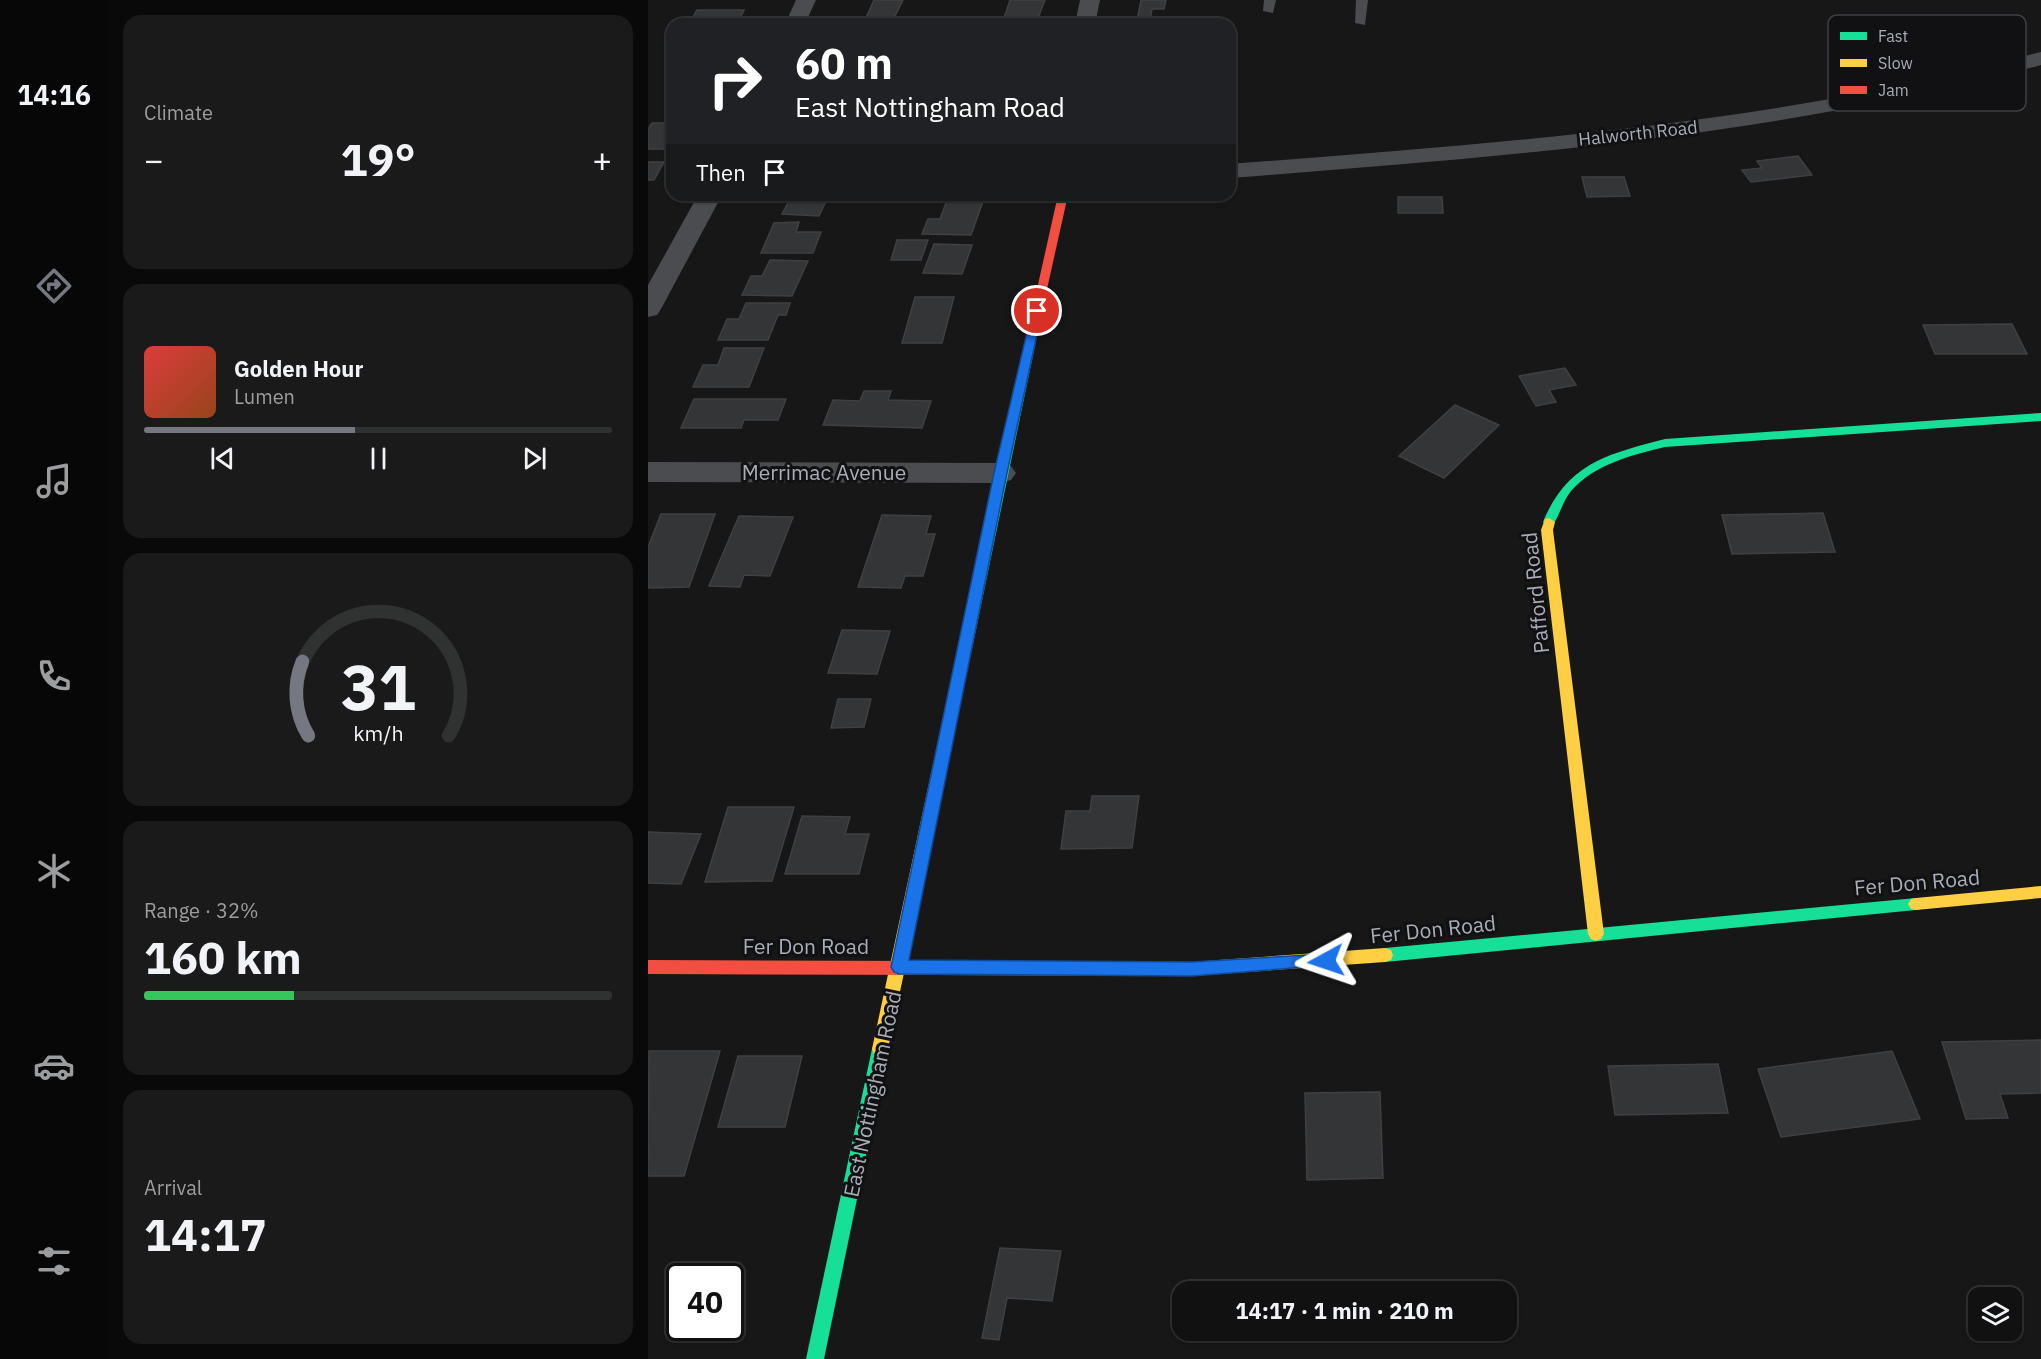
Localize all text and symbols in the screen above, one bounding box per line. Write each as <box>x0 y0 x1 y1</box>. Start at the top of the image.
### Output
legend <box>1828 15 2026 111</box>
text: Fast <box>1878 26 1908 46</box>
text: 60 m <box>795 36 893 91</box>
icon: right <box>696 42 774 120</box>
text: Slow <box>1878 53 1913 73</box>
text: 14:16 <box>17 77 91 112</box>
text: Jam <box>1878 80 1909 100</box>
text: East Nottingham Road <box>795 89 1065 124</box>
text: Climate <box>144 99 213 126</box>
street label: Halworth Road <box>1577 115 1699 151</box>
text: 19° <box>340 130 416 188</box>
text: − <box>144 138 164 181</box>
text: + <box>592 138 612 181</box>
icon: arrive <box>758 156 791 189</box>
text: Then <box>696 158 746 187</box>
icon: directions <box>33 265 75 307</box>
pin <box>1011 285 1062 336</box>
icon: arrive <box>1020 294 1053 327</box>
text: Golden Hour <box>234 354 363 383</box>
text: Lumen <box>234 383 295 410</box>
icon: previous <box>206 442 239 475</box>
icon: pause <box>362 442 395 475</box>
icon: next <box>518 442 551 475</box>
street label: Merrimac Avenue <box>742 458 906 486</box>
icon: music <box>33 460 75 502</box>
street label: Pafford Road <box>1515 531 1555 655</box>
text: 31 <box>341 647 415 728</box>
icon: phone <box>33 655 75 697</box>
text: km/h <box>353 720 403 748</box>
icon: climate <box>33 850 75 892</box>
street label: Fer Don Road <box>1853 863 1981 901</box>
text: Range · 32% <box>144 897 259 924</box>
street label: Fer Don Road <box>1369 908 1497 950</box>
text: 160 km <box>144 928 302 986</box>
position arrow <box>1294 929 1358 993</box>
street label: Fer Don Road <box>743 932 869 960</box>
street label: East Nottingham Road <box>836 988 908 1200</box>
icon: car <box>33 1045 75 1087</box>
text: Arrival <box>144 1174 202 1201</box>
text: 14:17 <box>144 1205 267 1263</box>
icon: filters <box>33 1240 75 1282</box>
speed limit sign: 40 <box>666 1263 744 1341</box>
map controls <box>1968 1287 2022 1341</box>
button: layers <box>1968 1287 2022 1341</box>
text: 14:17 · 1 min · 210 m <box>1235 1296 1454 1325</box>

